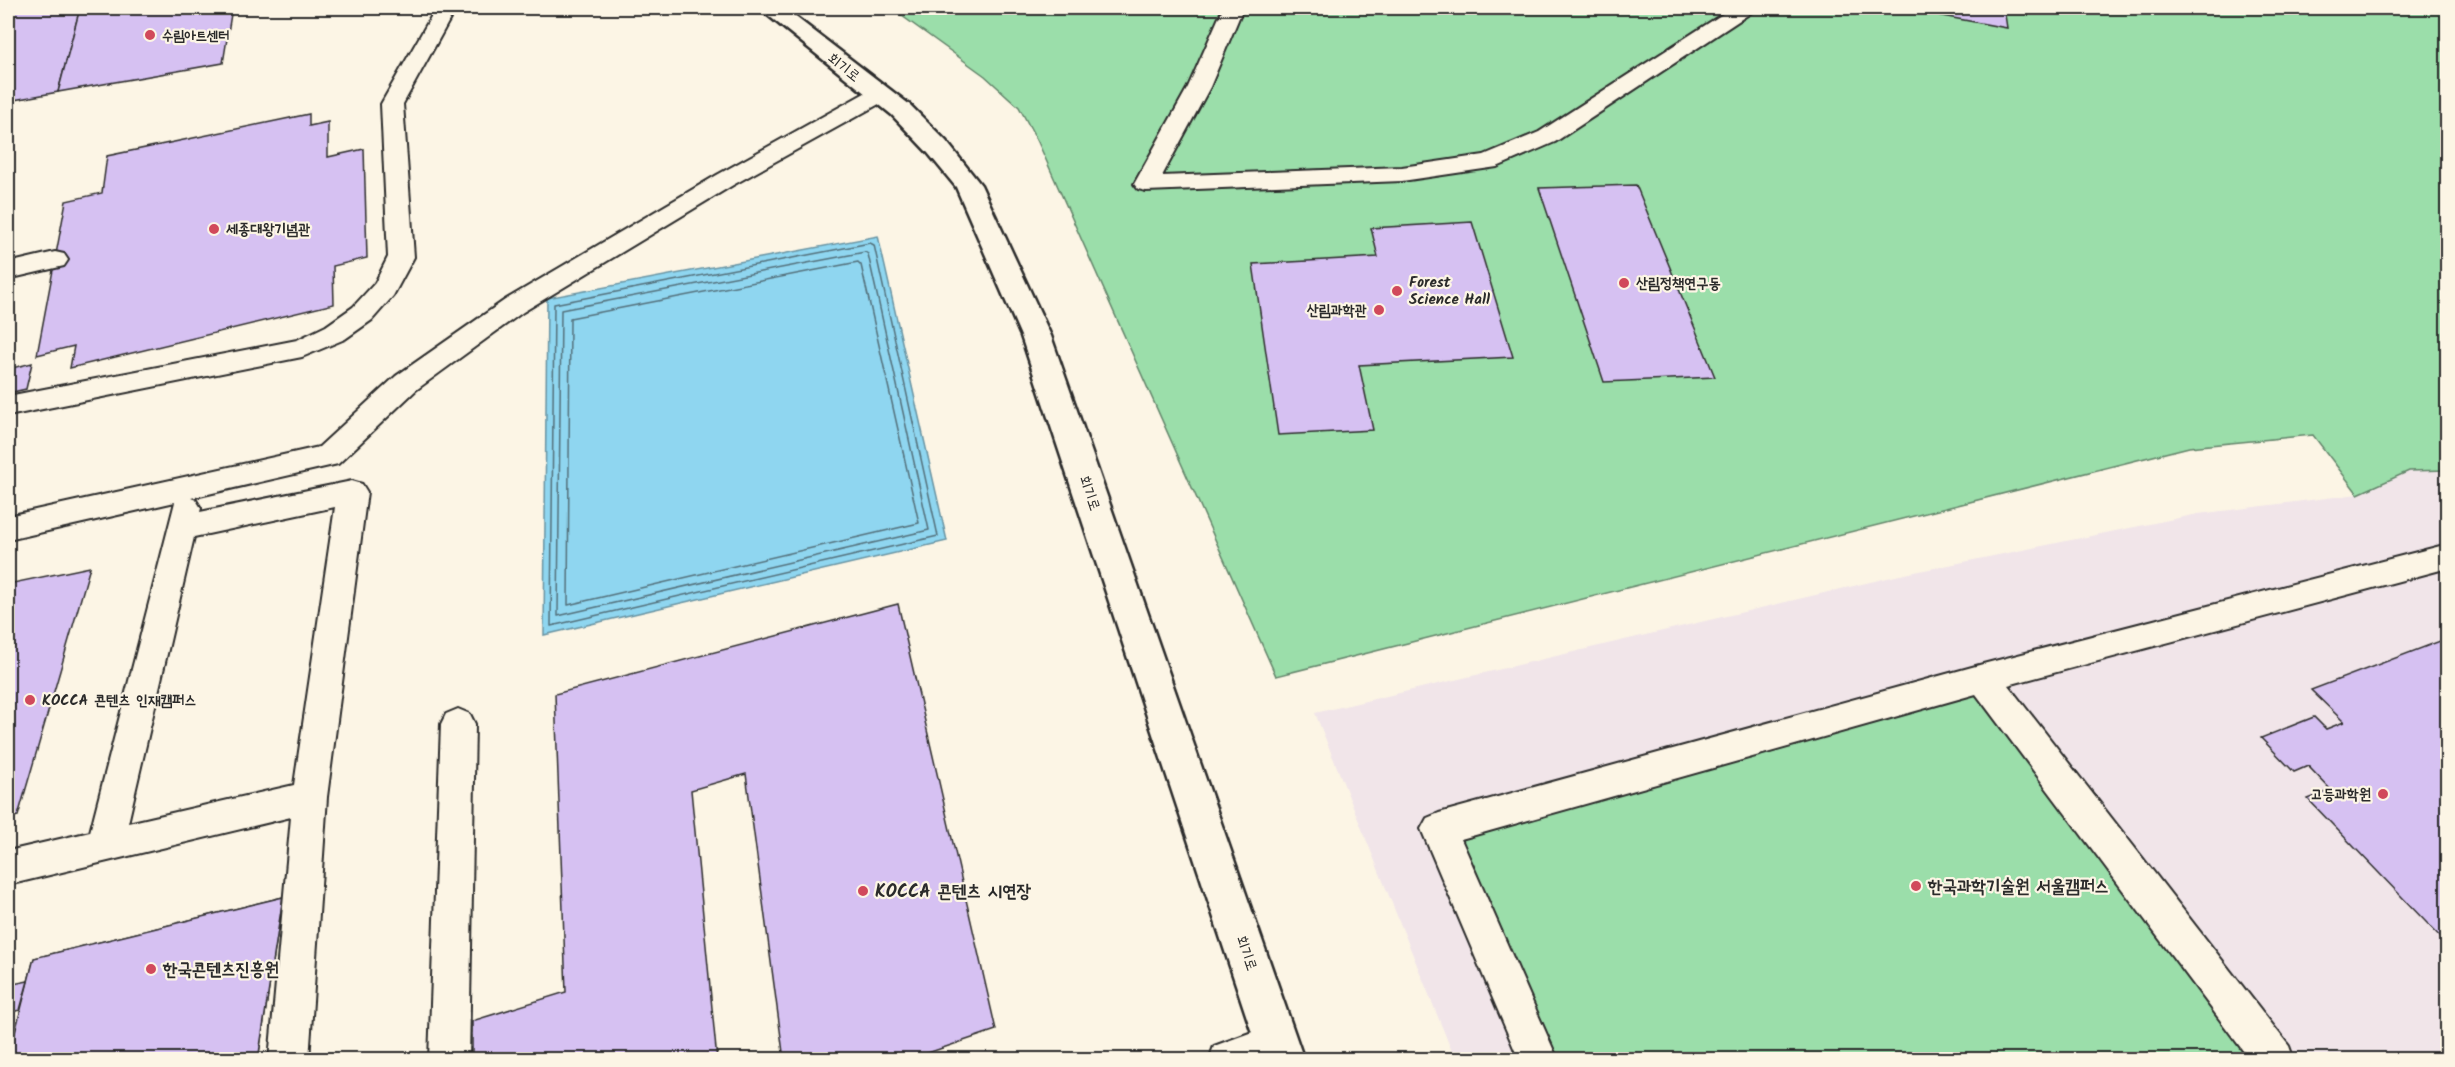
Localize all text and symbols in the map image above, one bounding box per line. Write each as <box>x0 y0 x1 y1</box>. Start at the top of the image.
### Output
place label: 수림아트센터 <box>162 25 230 47</box>
marker: 수림아트센터 <box>143 28 157 42</box>
street label: 회기로 <box>822 47 865 88</box>
place label: 세종대왕기념관 <box>226 218 311 242</box>
marker: 세종대왕기념관 <box>207 222 221 236</box>
place label: Forest Science Hall <box>1409 271 1490 312</box>
place label: 산림정책연구동 <box>1636 272 1721 296</box>
marker: 산림정책연구동 <box>1617 276 1631 290</box>
marker: Forest Science Hall <box>1390 284 1404 298</box>
place label: 산림과학관 <box>1307 299 1367 323</box>
marker: 산림과학관 <box>1372 303 1386 317</box>
street label: 회기로 <box>1072 472 1106 514</box>
place label: KOCCA 콘텐츠 인재캠퍼스 <box>42 689 196 713</box>
marker: KOCCA 콘텐츠 인재캠퍼스 <box>23 693 37 707</box>
place label: 고등과학원 <box>2311 783 2371 807</box>
marker: 고등과학원 <box>2376 787 2390 801</box>
place label: 한국과학기술원 서울캠퍼스 <box>1927 873 2109 902</box>
place label: KOCCA 콘텐츠 시연장 <box>875 878 1032 907</box>
marker: 한국과학기술원 서울캠퍼스 <box>1909 879 1923 893</box>
marker: KOCCA 콘텐츠 시연장 <box>856 884 870 898</box>
street label: 회기로 <box>1229 932 1263 974</box>
place label: 한국콘텐츠진흥원 <box>162 956 279 985</box>
marker: 한국콘텐츠진흥원 <box>144 962 158 976</box>

